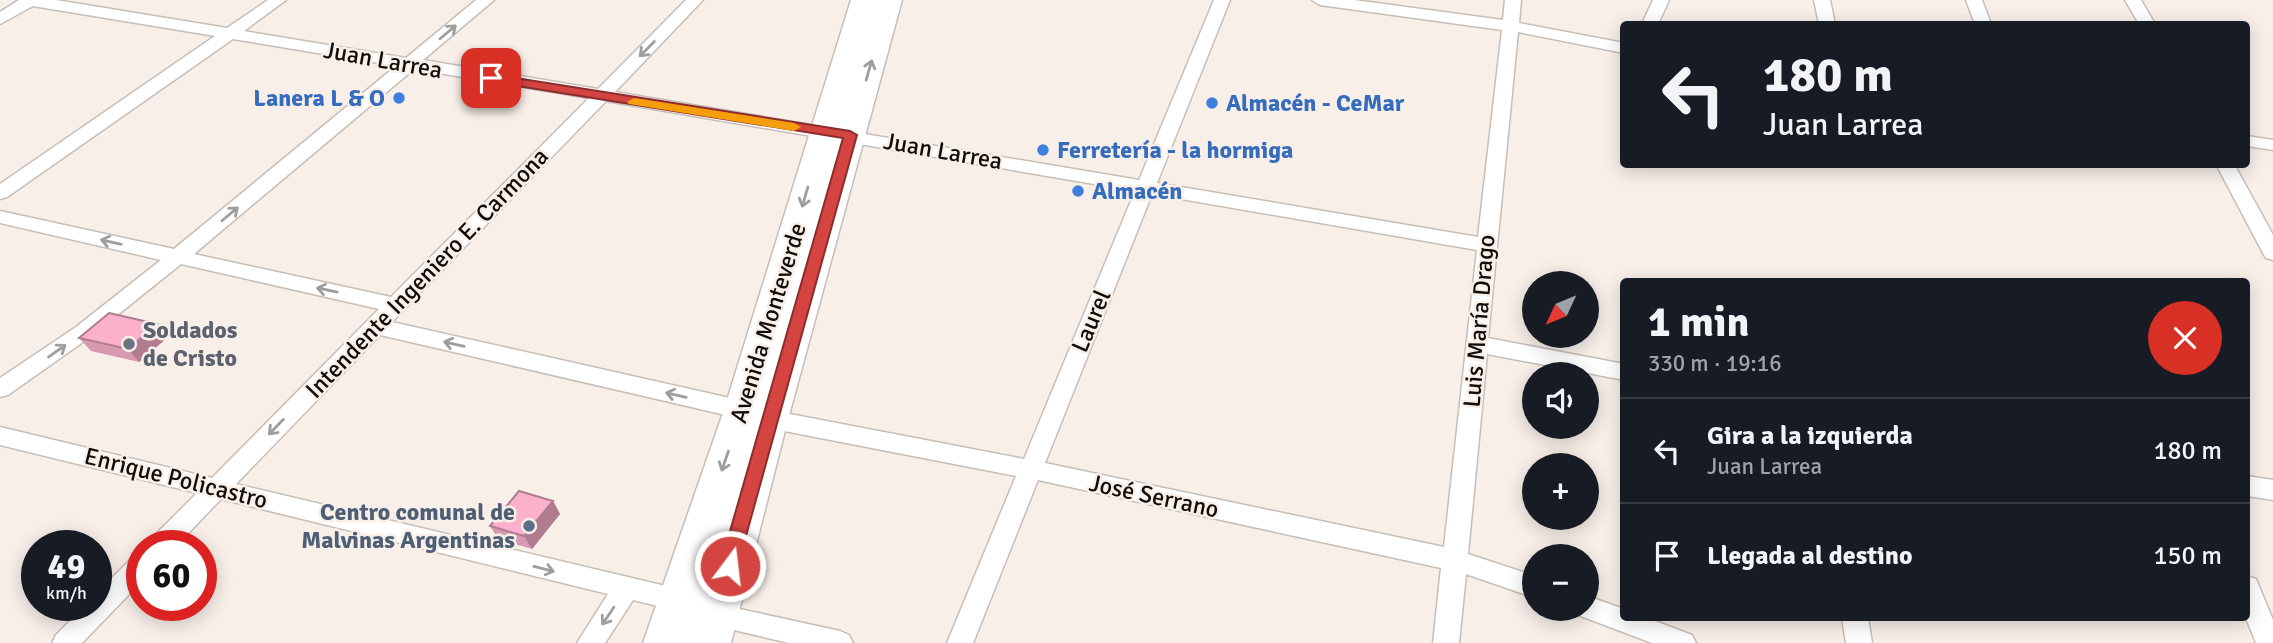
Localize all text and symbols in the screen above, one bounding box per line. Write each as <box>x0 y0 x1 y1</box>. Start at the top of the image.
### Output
one-way arrow <box>438 24 456 40</box>
street label: Juan Larrea <box>321 35 445 85</box>
one-way arrow <box>638 40 655 57</box>
text: 180 m <box>1763 45 1893 105</box>
pin <box>461 48 521 108</box>
icon: left <box>1648 49 1739 140</box>
icon: arrive <box>472 59 510 97</box>
one-way arrow <box>863 59 876 81</box>
place label: Lanera L & O <box>253 83 385 113</box>
place label: Almacén - CeMar <box>1226 88 1405 118</box>
marker: Lanera L & O <box>391 90 407 106</box>
marker: Almacén - CeMar <box>1204 95 1220 111</box>
text: Juan Larrea <box>1763 105 1923 144</box>
street label: Juan Larrea <box>881 126 1005 176</box>
place label: Ferretería - la hormiga <box>1057 135 1293 165</box>
street label: Intendente Ingeniero E. Carmona <box>299 141 555 405</box>
marker: Ferretería - la hormiga <box>1035 142 1051 158</box>
place label: Almacén <box>1092 176 1182 206</box>
marker: Almacén <box>1070 183 1086 199</box>
one-way arrow <box>798 186 811 208</box>
one-way arrow <box>220 206 238 221</box>
street label: Avenida Monteverde <box>723 219 813 427</box>
street label: Luis María Drago <box>1456 233 1502 409</box>
one-way arrow <box>100 235 123 248</box>
north arrow <box>1522 271 1600 348</box>
map controls <box>1522 271 1599 621</box>
one-way arrow <box>316 283 339 296</box>
street label: Laurel <box>1064 285 1118 357</box>
text: 1 min <box>1648 297 1749 348</box>
button: close <box>2148 301 2222 375</box>
place label: Soldados de Cristo <box>143 315 238 373</box>
marker: Soldados de Cristo <box>121 336 137 352</box>
one-way arrow <box>443 337 466 350</box>
one-way arrow <box>47 344 66 358</box>
text: 330 m · 19:16 <box>1648 349 1782 378</box>
button: sound <box>1522 362 1599 439</box>
one-way arrow <box>665 387 688 401</box>
one-way arrow <box>268 418 285 435</box>
text: Gira a la izquierda <box>1707 420 1913 452</box>
icon: left <box>1648 432 1686 470</box>
text: 180 m <box>2153 435 2222 467</box>
street label: Enrique Policastro <box>81 441 271 515</box>
one-way arrow <box>718 450 730 472</box>
text: Juan Larrea <box>1707 452 1822 481</box>
button: + <box>1522 453 1599 530</box>
street label: José Serrano <box>1087 468 1221 524</box>
place label: Centro comunal de Malvinas Argentinas <box>301 497 515 555</box>
marker: Centro comunal de Malvinas Argentinas <box>521 518 537 534</box>
position arrow <box>693 529 767 603</box>
speed limit sign: 60 <box>126 530 217 621</box>
icon: arrive <box>1648 537 1686 575</box>
text: Llegada al destino <box>1707 540 1913 572</box>
text: 150 m <box>2153 540 2222 572</box>
button: − <box>1522 544 1599 621</box>
text: 49 <box>48 545 85 588</box>
one-way arrow <box>532 563 555 576</box>
text: km/h <box>46 582 87 604</box>
one-way arrow <box>601 606 615 625</box>

